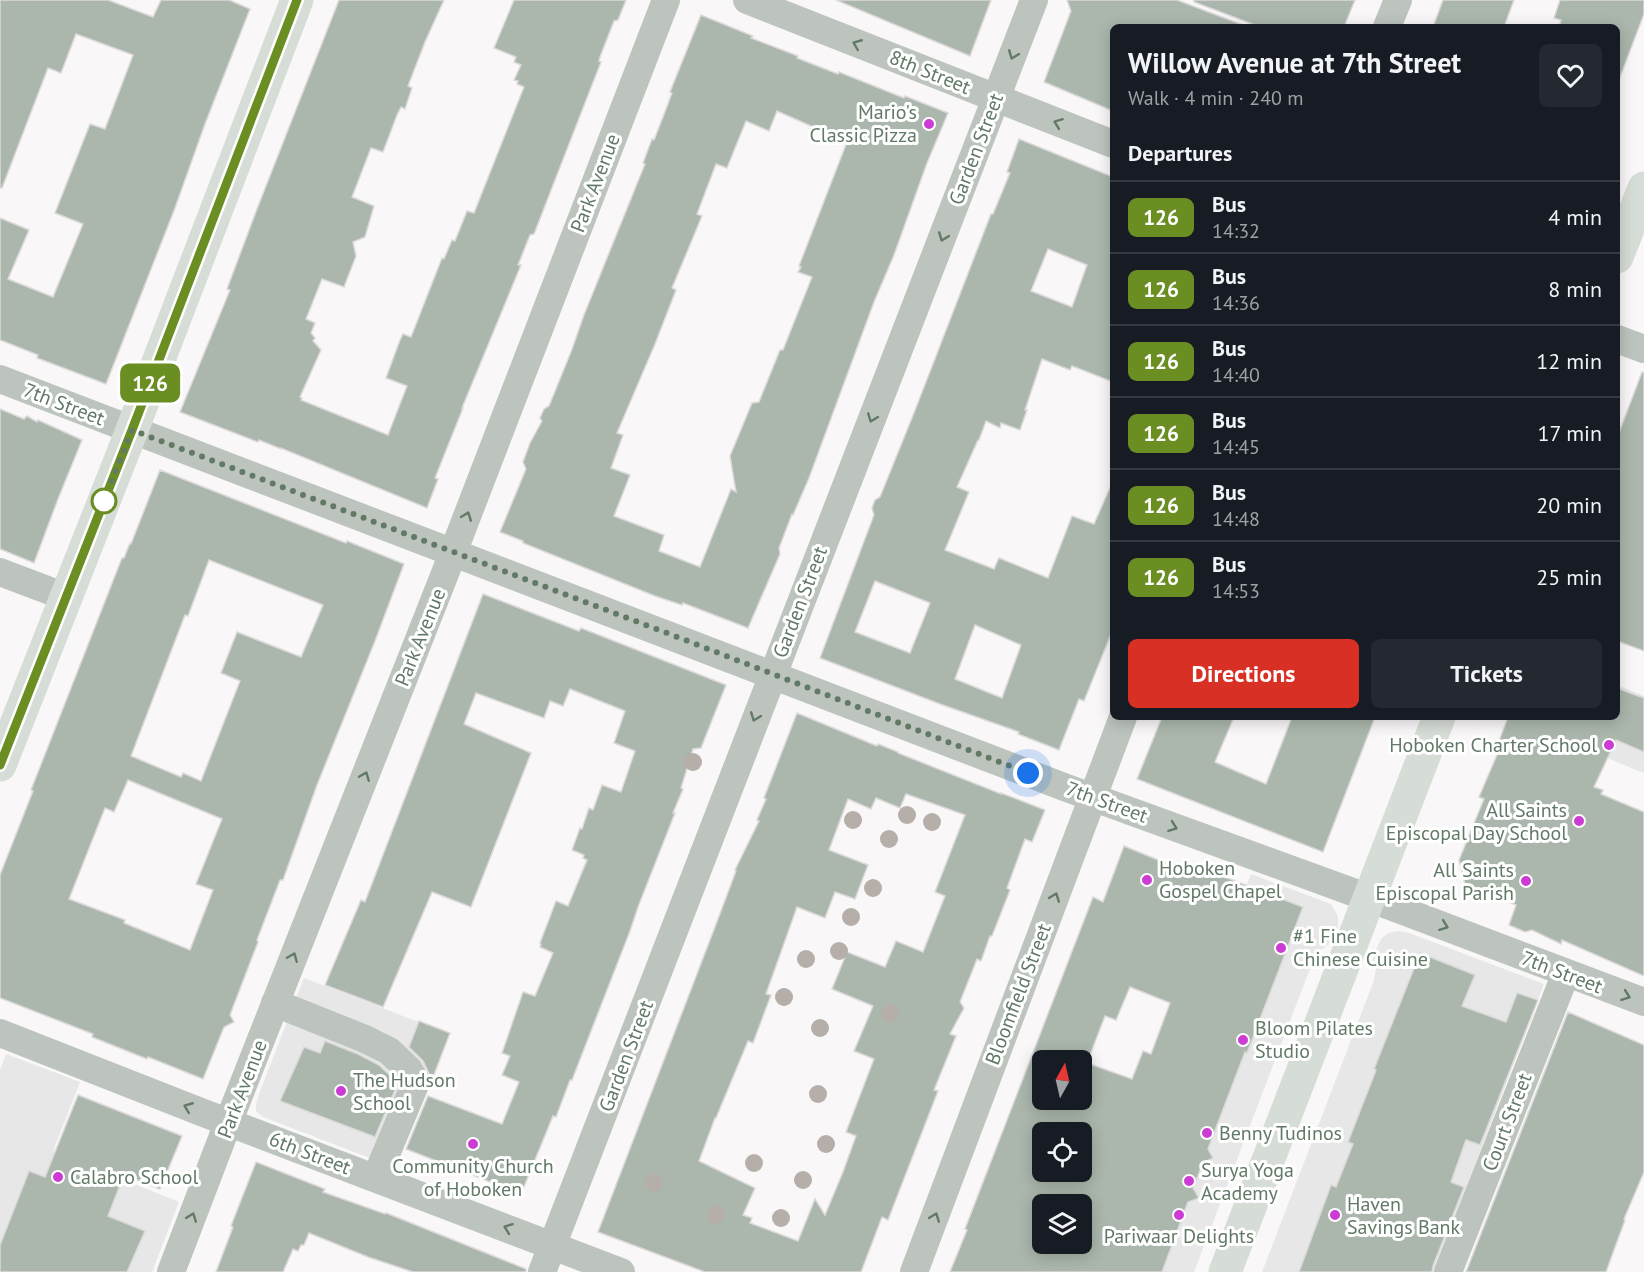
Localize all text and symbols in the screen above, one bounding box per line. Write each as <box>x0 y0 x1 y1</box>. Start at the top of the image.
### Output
one-way arrow <box>853 39 864 51</box>
street label: 8th Street <box>886 44 974 100</box>
text: Willow Avenue at 7th Street <box>1128 44 1461 81</box>
button: heart <box>1539 44 1602 107</box>
one-way arrow <box>1007 49 1020 59</box>
text: Walk · 4 min · 240 m <box>1128 85 1304 111</box>
street label: Garden Street <box>943 89 1009 208</box>
place label: Mario's Classic Pizza <box>809 99 917 148</box>
marker: Mario's Classic Pizza <box>922 117 936 131</box>
one-way arrow <box>1054 118 1065 130</box>
street label: Park Avenue <box>564 130 626 236</box>
text: Departures <box>1128 139 1232 167</box>
text: Bus <box>1212 190 1246 218</box>
text: 4 min <box>1548 203 1602 231</box>
text: 126 <box>1143 204 1179 231</box>
text: 14:32 <box>1212 218 1260 244</box>
one-way arrow <box>937 231 950 241</box>
text: Bus <box>1212 262 1246 290</box>
text: 8 min <box>1548 275 1602 303</box>
text: 126 <box>1143 276 1179 303</box>
text: 14:36 <box>1212 290 1260 316</box>
text: Bus <box>1212 334 1246 362</box>
text: 12 min <box>1536 347 1602 375</box>
text: 126 <box>1143 348 1179 375</box>
text: 14:40 <box>1212 362 1260 388</box>
line badge: 126 <box>116 364 184 403</box>
text: 126 <box>132 370 168 397</box>
street label: 7th Street <box>20 377 108 431</box>
text: Bus <box>1212 406 1246 434</box>
one-way arrow <box>867 412 879 423</box>
text: 17 min <box>1538 419 1602 447</box>
text: 126 <box>1143 420 1179 447</box>
text: 14:45 <box>1212 434 1260 460</box>
text: Bus <box>1212 478 1246 506</box>
unlabelled marker <box>91 488 117 514</box>
text: 20 min <box>1536 491 1602 519</box>
text: 126 <box>1143 492 1179 519</box>
text: 14:48 <box>1212 506 1260 532</box>
one-way arrow <box>460 512 472 523</box>
street label: Garden Street <box>767 542 833 661</box>
text: Bus <box>1212 550 1246 578</box>
text: 25 min <box>1536 563 1602 591</box>
text: 126 <box>1143 564 1179 591</box>
text: 14:53 <box>1212 578 1260 604</box>
street label: Park Avenue <box>389 584 451 690</box>
button: Directions <box>1128 639 1359 708</box>
button: Tickets <box>1371 639 1602 708</box>
one-way arrow <box>750 711 762 722</box>
place label: Hoboken Charter School <box>1389 732 1597 758</box>
marker: Hoboken Charter School <box>1602 738 1616 752</box>
your location <box>1013 758 1043 788</box>
one-way arrow <box>358 771 370 782</box>
street label: 7th Street <box>1063 775 1151 829</box>
place label: All Saints Episcopal Day School <box>1386 797 1567 846</box>
marker: All Saints Episcopal Day School <box>1572 814 1586 828</box>
one-way arrow <box>1167 819 1178 832</box>
place label: Hoboken Gospel Chapel <box>1159 855 1282 904</box>
place label: All Saints Episcopal Parish <box>1376 857 1514 906</box>
marker: Hoboken Gospel Chapel <box>1140 873 1154 887</box>
marker: All Saints Episcopal Parish <box>1519 874 1533 888</box>
one-way arrow <box>1048 892 1060 903</box>
one-way arrow <box>1438 919 1449 932</box>
street label: Bloomfield Street <box>979 920 1057 1068</box>
place label: #1 Fine Chinese Cuisine <box>1293 923 1428 972</box>
marker: #1 Fine Chinese Cuisine <box>1274 941 1288 955</box>
street label: 7th Street <box>1518 945 1606 999</box>
one-way arrow <box>286 953 299 963</box>
one-way arrow <box>1620 988 1631 1001</box>
street label: Garden Street <box>593 996 659 1115</box>
place label: Bloom Pilates Studio <box>1255 1015 1373 1064</box>
marker: Bloom Pilates Studio <box>1236 1033 1250 1047</box>
street label: Park Avenue <box>211 1036 273 1142</box>
north arrow <box>1032 1050 1092 1110</box>
map controls <box>1032 1050 1092 1254</box>
place label: The Hudson School <box>353 1067 456 1116</box>
street label: Court Street <box>1476 1069 1538 1175</box>
marker: The Hudson School <box>334 1084 348 1098</box>
one-way arrow <box>184 1102 195 1114</box>
place label: Benny Tudinos <box>1219 1120 1342 1146</box>
button: locate <box>1032 1122 1092 1182</box>
street label: 6th Street <box>266 1126 355 1180</box>
marker: Benny Tudinos <box>1200 1126 1214 1140</box>
marker: Community Church of Hoboken <box>466 1137 480 1151</box>
place label: Community Church of Hoboken <box>392 1153 554 1202</box>
place label: Surya Yoga Academy <box>1201 1157 1294 1206</box>
place label: Calabro School <box>70 1164 198 1190</box>
marker: Calabro School <box>51 1170 65 1184</box>
marker: Surya Yoga Academy <box>1182 1174 1196 1188</box>
place label: Haven Savings Bank <box>1347 1191 1461 1240</box>
button: layers <box>1032 1194 1092 1254</box>
marker: Pariwaar Delights <box>1172 1208 1186 1222</box>
marker: Haven Savings Bank <box>1328 1208 1342 1222</box>
one-way arrow <box>928 1212 940 1223</box>
one-way arrow <box>185 1213 197 1224</box>
one-way arrow <box>503 1223 514 1235</box>
place label: Pariwaar Delights <box>1104 1223 1254 1249</box>

